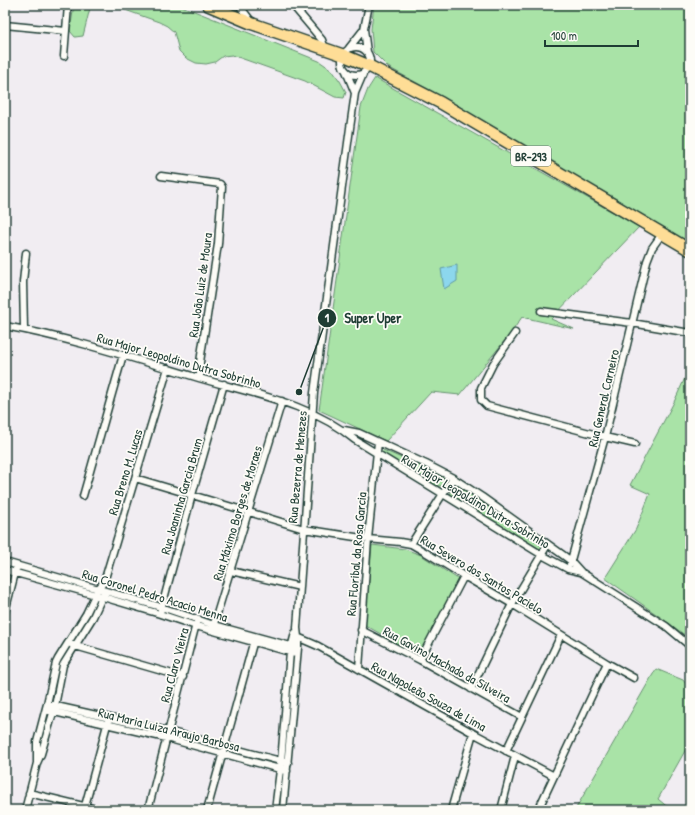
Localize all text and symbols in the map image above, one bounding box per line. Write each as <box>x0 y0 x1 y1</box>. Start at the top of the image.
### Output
scale bar <box>545 22 638 48</box>
text: 100 m <box>551 27 577 44</box>
road number: BR-293 <box>511 146 551 166</box>
street label: Rua João Luiz de Moura <box>184 231 216 339</box>
callout: Super Uper <box>317 305 410 331</box>
text: Super Uper <box>345 308 402 329</box>
text: 1 <box>325 309 330 326</box>
street label: Rua Major Leopoldino Dutra Sobrinho <box>95 328 263 392</box>
street label: Rua General Carneiro <box>583 347 623 449</box>
street label: Rua Bezerra de Menezes <box>283 410 311 524</box>
street label: Rua Breno M. Lucas <box>103 427 147 517</box>
street label: Rua Joaninha Garcia Brum <box>156 435 206 556</box>
street label: Rua Máximo Borges de Moraes <box>208 443 266 583</box>
street label: Rua Major Leopoldino Dutra Sobrinho <box>399 450 553 552</box>
street label: Rua Floribal da Rosa Garcia <box>342 491 370 617</box>
street label: Rua Severo dos Santos Pacielo <box>417 530 547 618</box>
street label: Rua Coronel Pedro Acacio Menna <box>80 564 230 626</box>
street label: Rua Gavino Machado da Silveira <box>380 621 514 707</box>
street label: Rua Claro Vieira <box>155 626 193 704</box>
street label: Rua Napoleão Souza de Lima <box>368 657 490 735</box>
street label: Rua Maria Luiza Araujo Barbosa <box>97 703 241 755</box>

